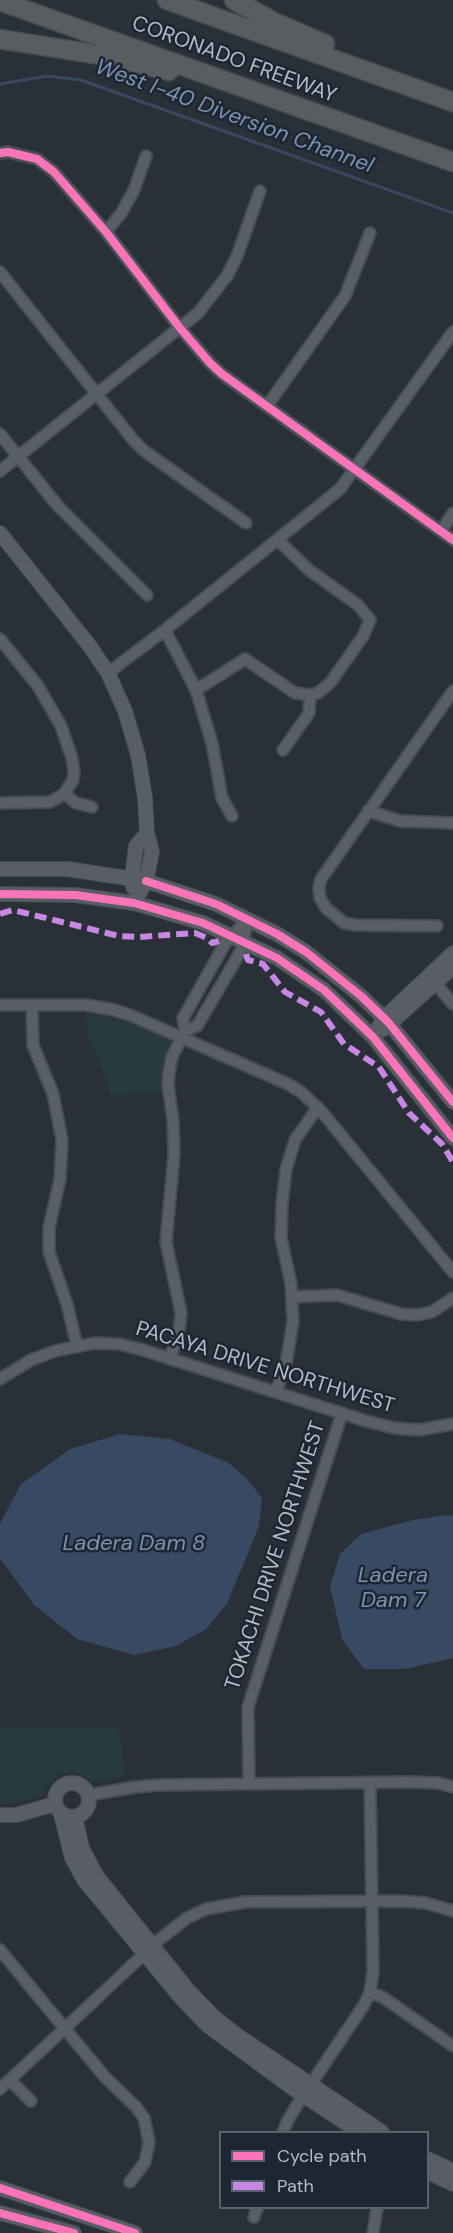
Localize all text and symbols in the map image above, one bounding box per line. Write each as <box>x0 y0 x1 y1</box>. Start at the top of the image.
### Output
street label: CORONADO FREEWAY <box>128 11 340 109</box>
water label: West I-40 Diversion Channel <box>91 54 377 180</box>
street label: PACAYA DRIVE NORTHWEST <box>133 1317 397 1419</box>
street label: TOKACHI DRIVE NORTHWEST <box>221 1419 331 1693</box>
water label: Ladera Dam 8 <box>63 1531 205 1557</box>
water label: Ladera Dam 7 <box>358 1563 428 1615</box>
legend <box>219 2131 429 2209</box>
text: Cycle path <box>277 2144 367 2168</box>
text: Path <box>277 2174 314 2198</box>

